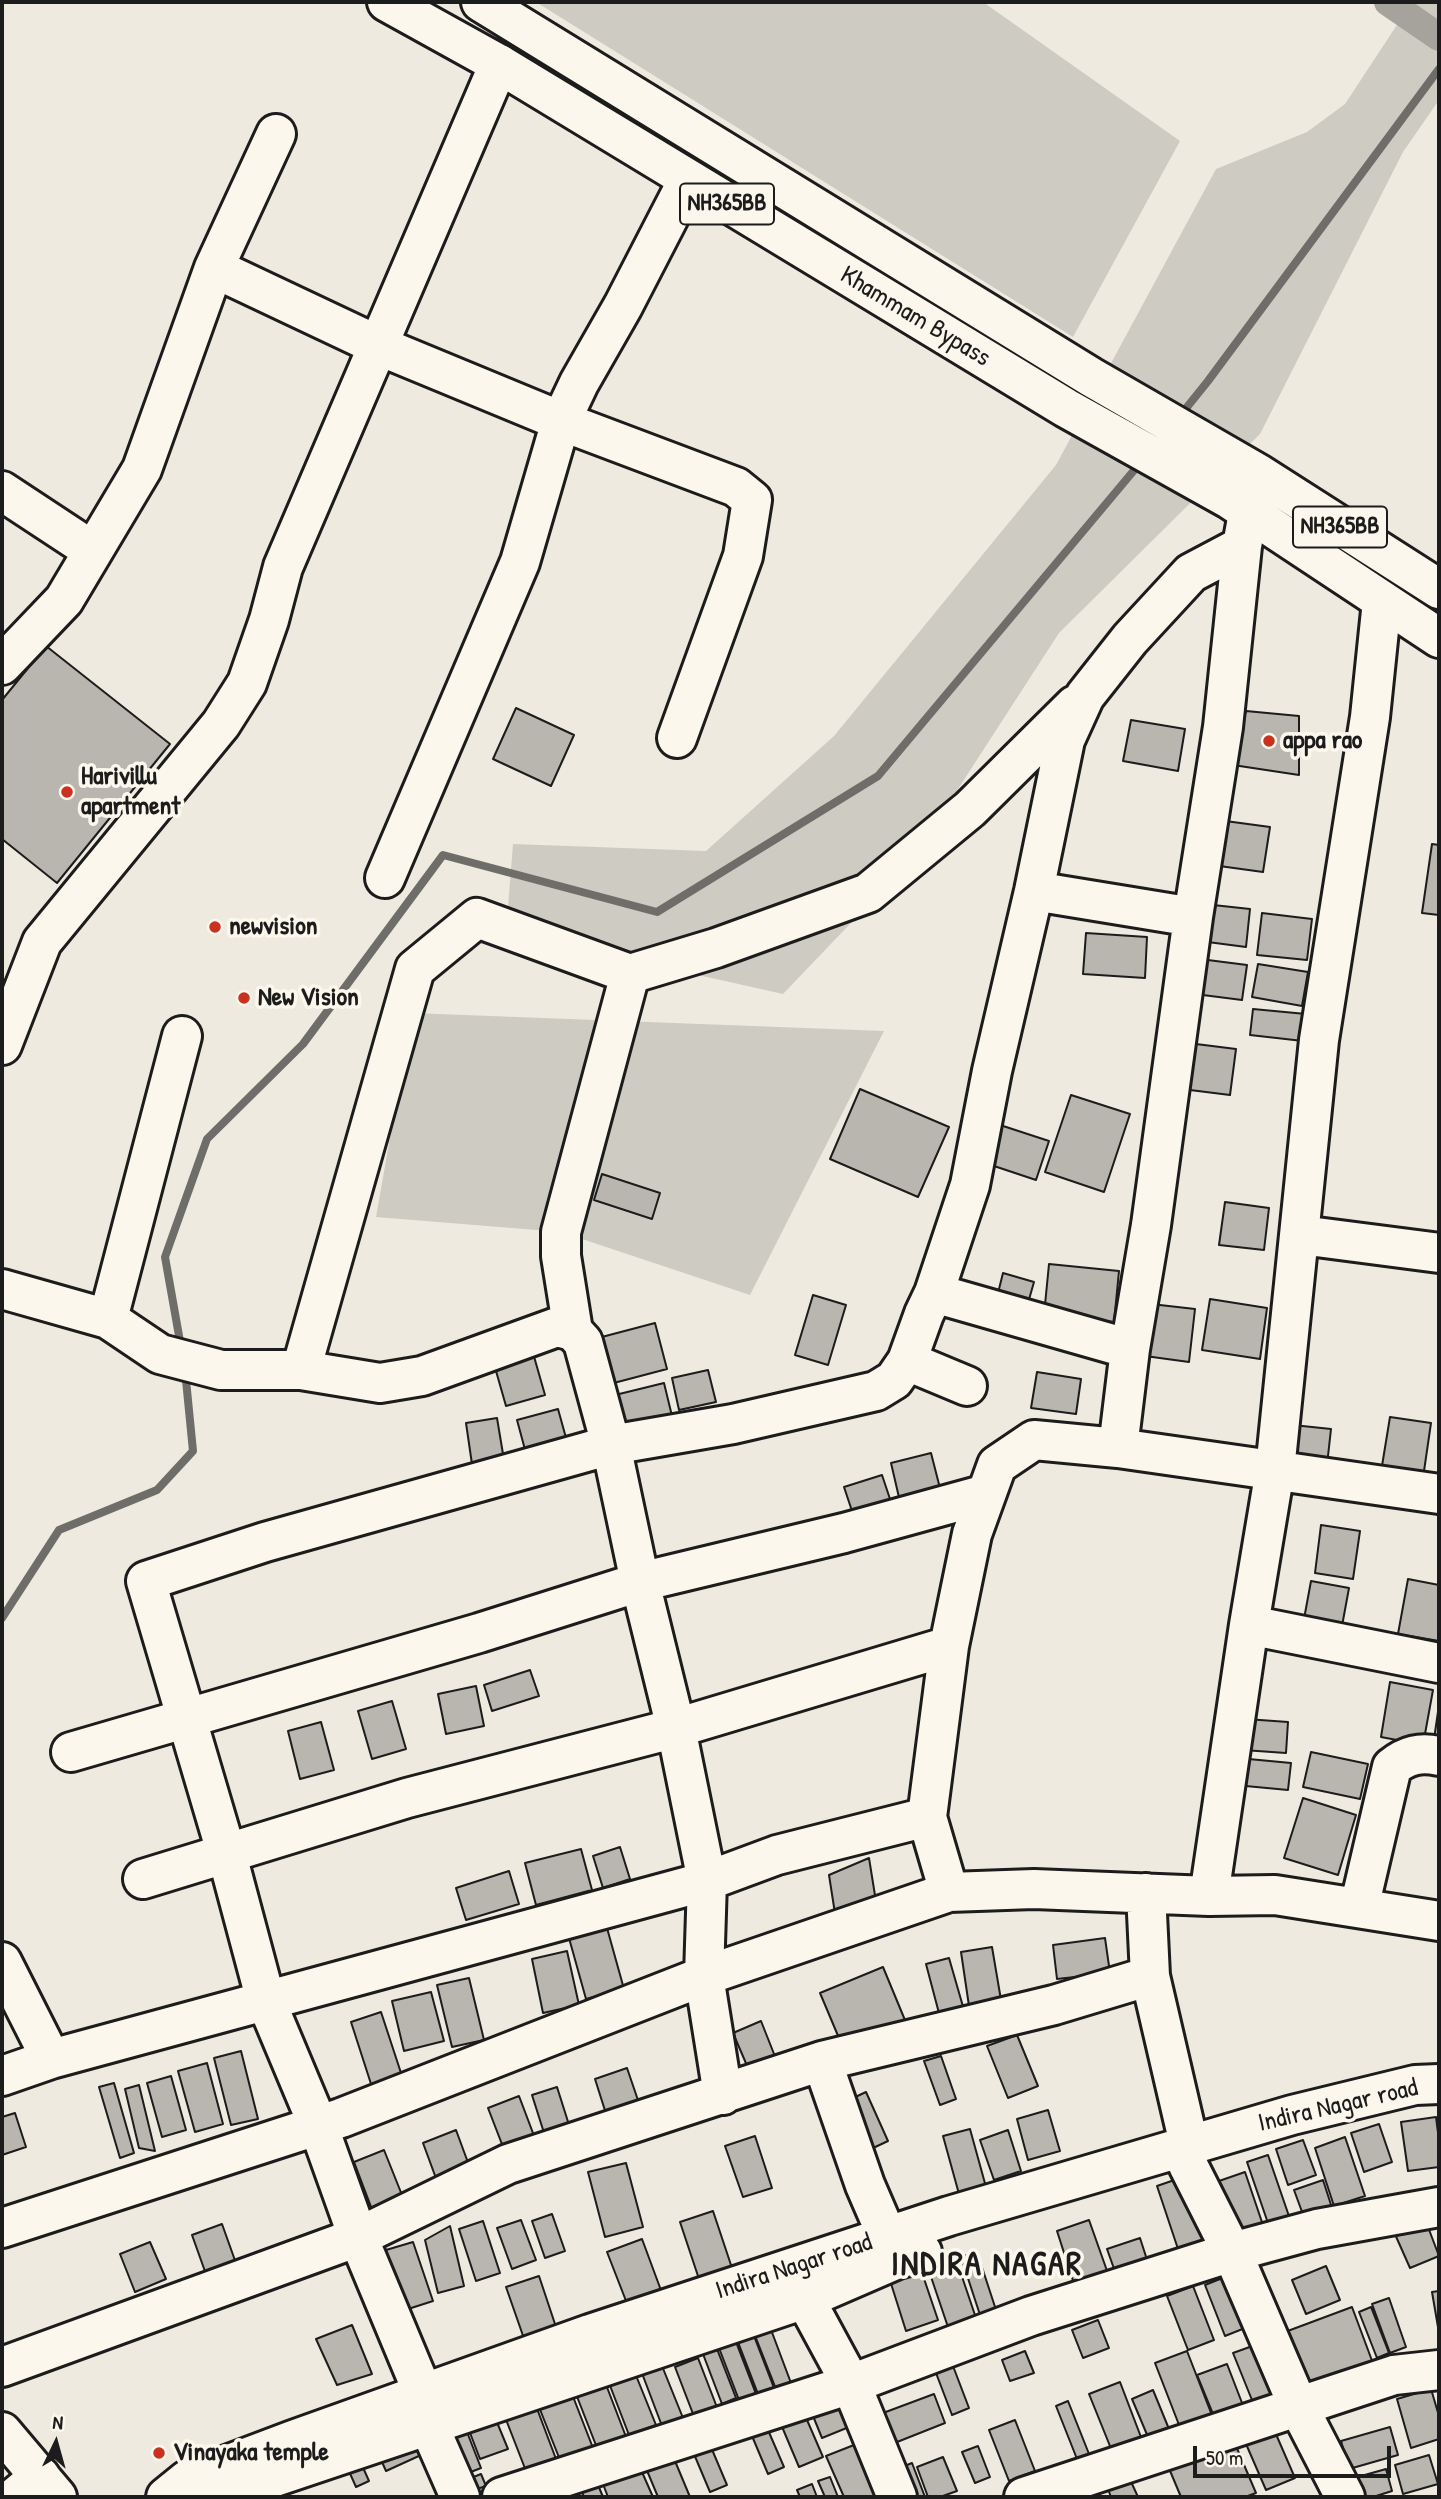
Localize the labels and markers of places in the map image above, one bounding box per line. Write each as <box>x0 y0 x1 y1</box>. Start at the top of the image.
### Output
place label: appa rao <box>1283 725 1362 757</box>
marker: appa rao <box>1261 733 1277 749</box>
place label: Harivillu apartment <box>81 761 180 822</box>
marker: Harivillu apartment <box>59 784 75 800</box>
place label: newvision <box>229 911 317 943</box>
marker: newvision <box>207 919 223 935</box>
place label: New Vision <box>258 982 359 1014</box>
marker: New Vision <box>236 990 252 1006</box>
place label: Vinayaka temple <box>173 2437 329 2469</box>
marker: Vinayaka temple <box>151 2445 167 2461</box>

